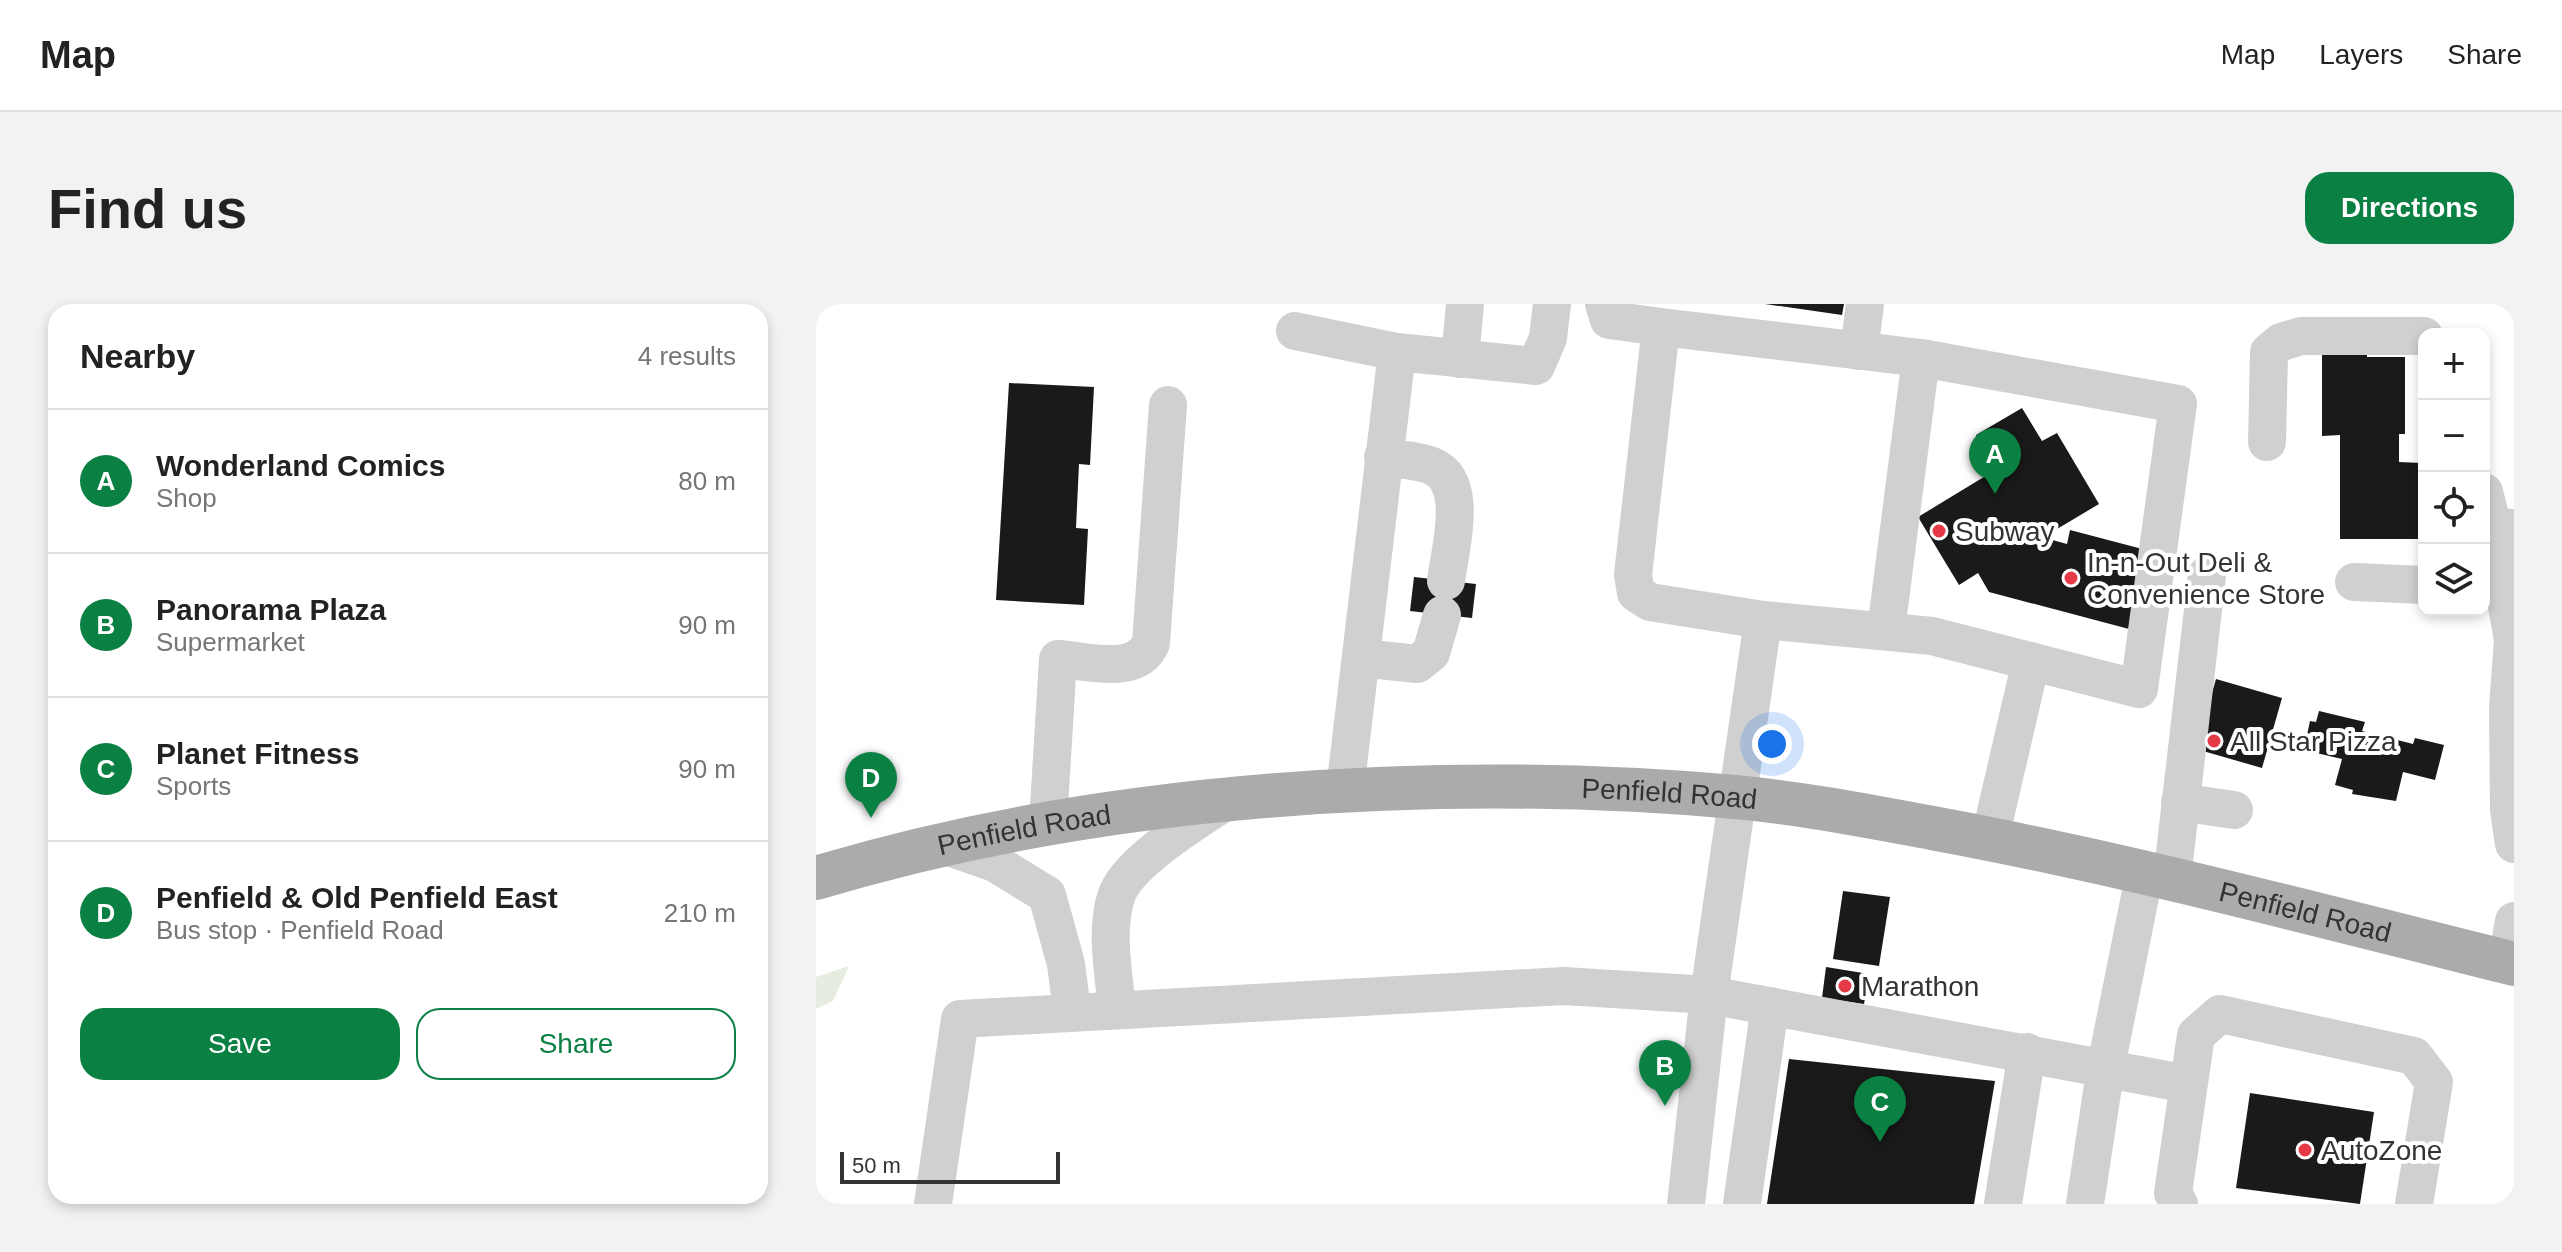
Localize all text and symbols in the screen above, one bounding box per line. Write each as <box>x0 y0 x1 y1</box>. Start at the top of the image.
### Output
text: Map <box>40 34 116 76</box>
text: Map <box>2221 39 2275 70</box>
text: Layers <box>2319 39 2403 70</box>
text: Share <box>2447 39 2522 70</box>
button: Directions <box>2305 172 2514 244</box>
text: Find us <box>48 177 247 240</box>
map controls <box>2418 328 2490 616</box>
button: + <box>2418 328 2490 400</box>
text: Nearby <box>80 337 195 375</box>
text: 4 results <box>638 341 736 371</box>
button: − <box>2418 400 2490 472</box>
pin: A <box>1969 428 2021 494</box>
text: Wonderland Comics <box>156 449 445 482</box>
text: A <box>97 466 115 496</box>
text: 80 m <box>678 466 736 496</box>
button: locate <box>2418 472 2490 544</box>
text: Shop <box>156 483 217 513</box>
place label: Subway <box>1955 516 2055 547</box>
marker: Subway <box>1930 522 1948 540</box>
button: layers <box>2418 544 2490 616</box>
place label: In-n-Out Deli & Convenience Store <box>2087 547 2325 610</box>
marker: In-n-Out Deli & Convenience Store <box>2062 569 2080 587</box>
text: Panorama Plaza <box>156 593 386 626</box>
text: B <box>97 610 115 640</box>
text: 90 m <box>678 610 736 640</box>
text: Supermarket <box>156 627 305 657</box>
your location <box>1752 724 1792 764</box>
place label: All Star Pizza <box>2230 726 2397 757</box>
marker: All Star Pizza <box>2205 732 2223 750</box>
text: Planet Fitness <box>156 737 359 770</box>
pin: D <box>845 752 897 818</box>
text: C <box>97 754 115 784</box>
text: 90 m <box>678 754 736 784</box>
text: Sports <box>156 771 231 801</box>
street label: Penfield Road <box>1581 773 1759 815</box>
street label: Penfield Road <box>934 799 1113 861</box>
street label: Penfield Road <box>2216 876 2394 949</box>
text: Penfield & Old Penfield East <box>156 881 558 914</box>
text: D <box>97 898 115 928</box>
text: 210 m <box>664 898 736 928</box>
text: Bus stop · Penfield Road <box>156 915 444 945</box>
place label: Marathon <box>1861 971 1979 1002</box>
marker: Marathon <box>1836 977 1854 995</box>
button: Save <box>80 1008 400 1080</box>
button: Share <box>416 1008 736 1080</box>
pin: B <box>1639 1040 1691 1106</box>
pin: C <box>1854 1076 1906 1142</box>
place label: AutoZone <box>2321 1135 2442 1166</box>
marker: AutoZone <box>2296 1141 2314 1159</box>
scale bar <box>840 1148 1060 1184</box>
text: 50 m <box>852 1153 901 1178</box>

